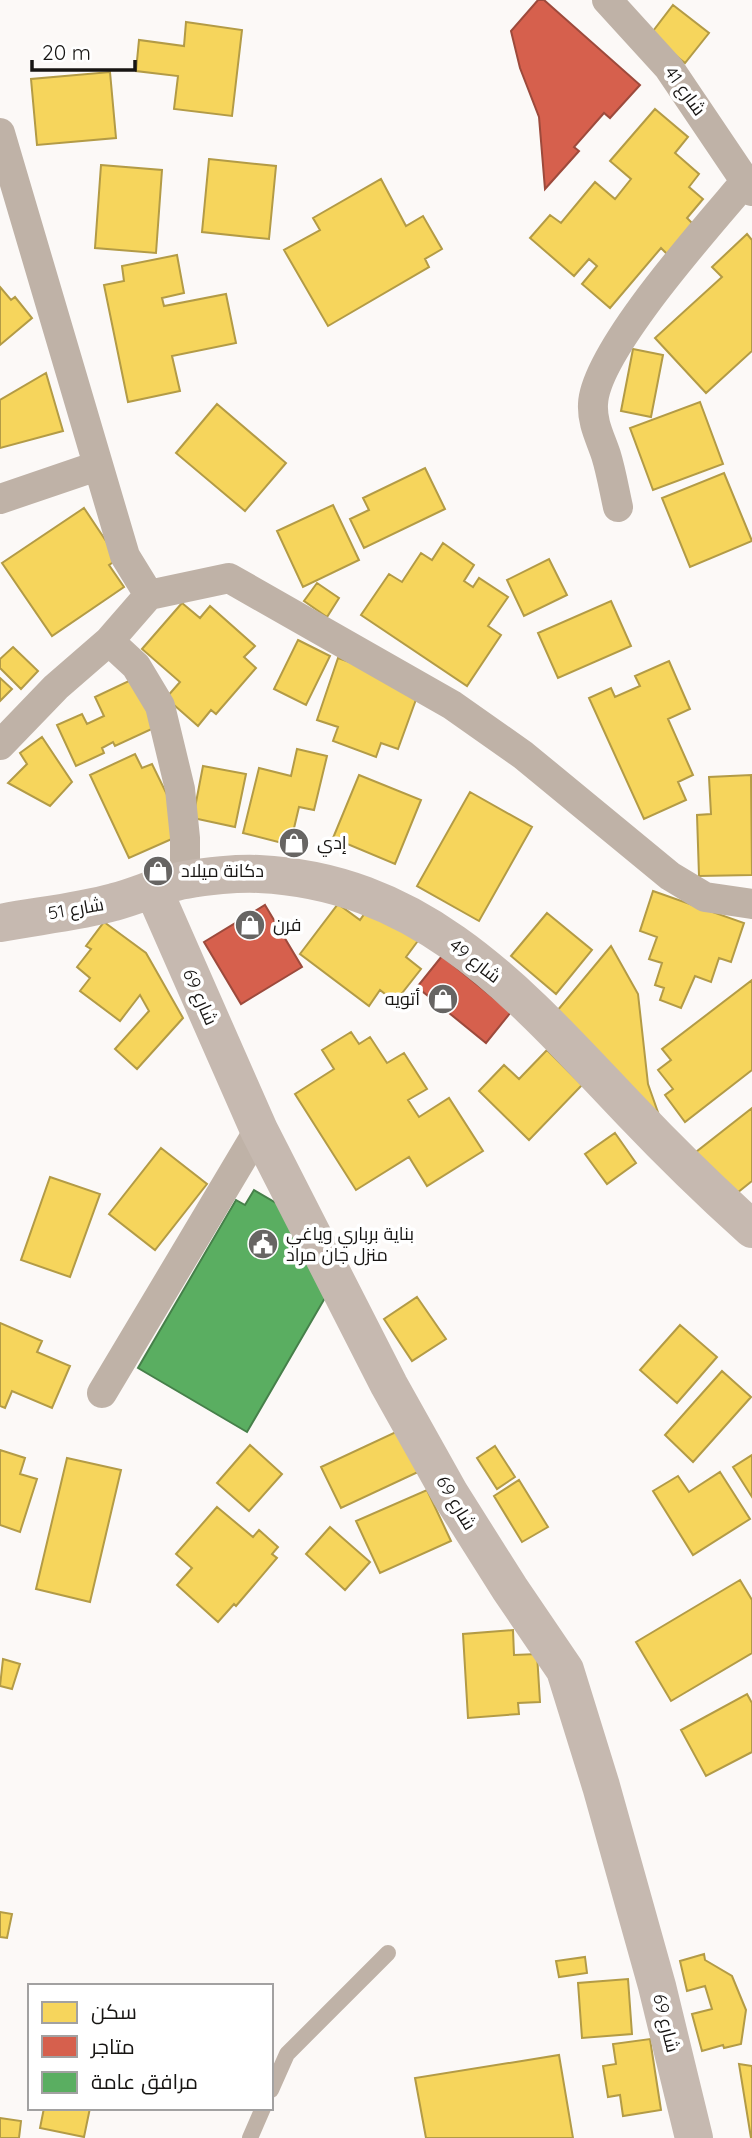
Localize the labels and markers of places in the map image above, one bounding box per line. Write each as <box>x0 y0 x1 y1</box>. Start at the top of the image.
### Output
shop icon: إدي <box>277 826 311 860</box>
place label: إدي <box>317 831 347 857</box>
shop icon: دكانة ميلاد <box>141 854 175 888</box>
place label: دكانة ميلاد <box>181 859 264 882</box>
shop icon: فرن <box>233 908 267 942</box>
place label: فرن <box>273 913 301 936</box>
shop icon: أتويه <box>426 982 460 1016</box>
place label: أتويه <box>385 987 420 1010</box>
place label: بناية برباري وياغي منزل جان مراد <box>286 1222 414 1266</box>
public building icon: بناية برباري وياغي منزل جان مراد <box>246 1227 280 1261</box>

